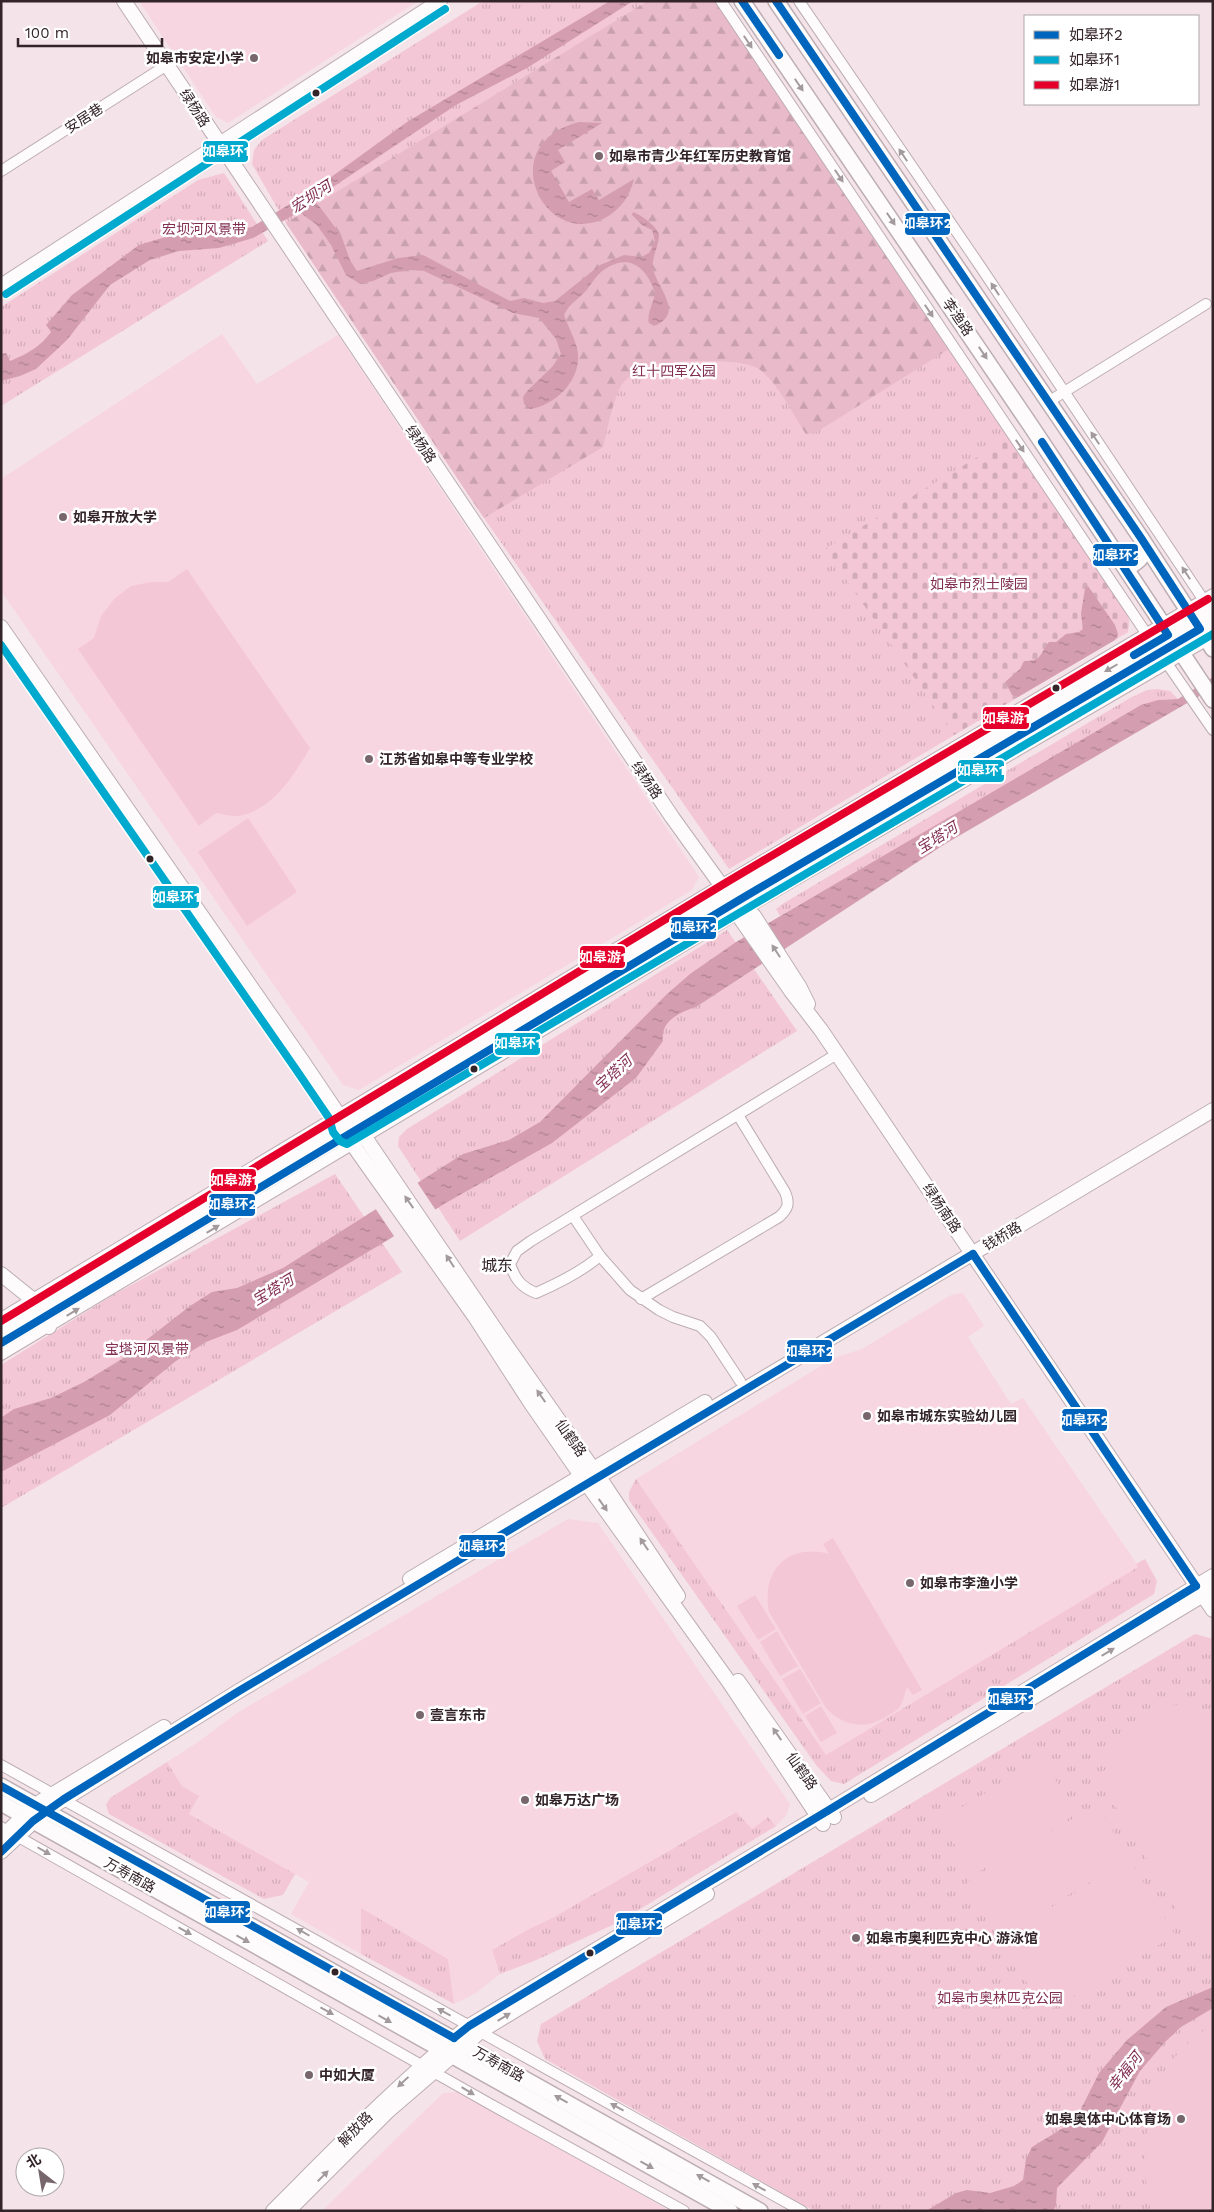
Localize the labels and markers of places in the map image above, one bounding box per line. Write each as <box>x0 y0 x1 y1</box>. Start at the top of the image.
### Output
place label: 如皋市安定小学 <box>146 50 244 66</box>
marker: 如皋市安定小学 <box>248 52 260 64</box>
unlabelled marker <box>311 88 321 98</box>
place label: 如皋市青少年红军历史教育馆 <box>609 148 791 164</box>
marker: 如皋市青少年红军历史教育馆 <box>593 150 605 162</box>
place label: 如皋开放大学 <box>73 509 157 525</box>
marker: 如皋开放大学 <box>57 511 69 523</box>
unlabelled marker <box>1051 683 1061 693</box>
place label: 江苏省如皋中等专业学校 <box>379 751 533 767</box>
marker: 江苏省如皋中等专业学校 <box>363 753 375 765</box>
unlabelled marker <box>145 854 155 864</box>
unlabelled marker <box>469 1064 479 1074</box>
place label: 如皋市城东实验幼儿园 <box>877 1408 1017 1424</box>
marker: 如皋市城东实验幼儿园 <box>861 1410 873 1422</box>
place label: 如皋市李渔小学 <box>920 1575 1018 1591</box>
marker: 如皋市李渔小学 <box>904 1577 916 1589</box>
place label: 壹言东市 <box>430 1707 486 1723</box>
marker: 壹言东市 <box>414 1709 426 1721</box>
place label: 如皋万达广场 <box>535 1792 619 1808</box>
marker: 如皋万达广场 <box>519 1794 531 1806</box>
place label: 如皋市奥利匹克中心 游泳馆 <box>866 1930 1038 1946</box>
marker: 如皋市奥利匹克中心 游泳馆 <box>850 1932 862 1944</box>
unlabelled marker <box>585 1948 595 1958</box>
unlabelled marker <box>330 1967 340 1977</box>
place label: 中如大厦 <box>319 2067 375 2083</box>
marker: 中如大厦 <box>303 2069 315 2081</box>
place label: 如皋奥体中心体育场 <box>1045 2111 1171 2127</box>
marker: 如皋奥体中心体育场 <box>1175 2113 1187 2125</box>

